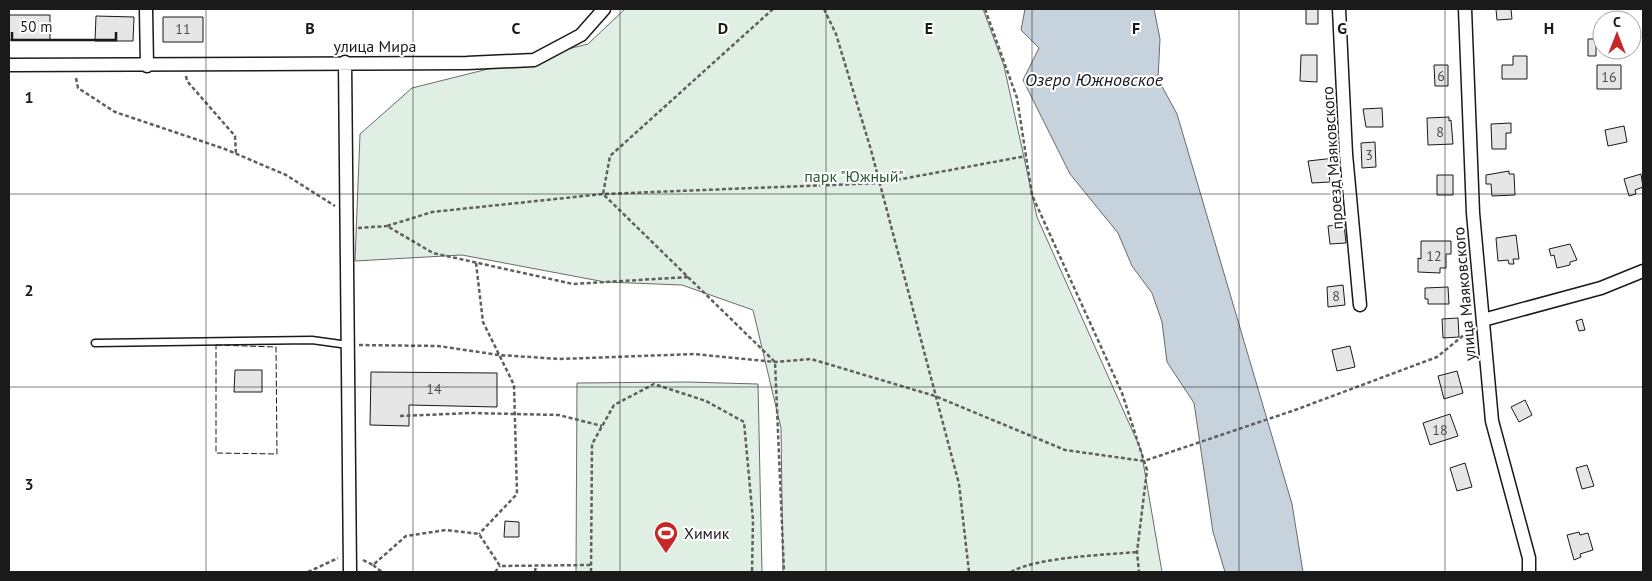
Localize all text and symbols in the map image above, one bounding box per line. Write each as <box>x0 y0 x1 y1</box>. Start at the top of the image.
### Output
scale bar <box>12 10 116 42</box>
north arrow <box>1592 10 1642 60</box>
text: С <box>1613 13 1621 31</box>
text: 50 m <box>20 17 53 36</box>
text: B <box>305 18 315 38</box>
text: C <box>512 18 521 38</box>
text: D <box>718 18 728 38</box>
text: E <box>925 18 933 38</box>
text: F <box>1132 18 1140 38</box>
text: G <box>1337 18 1347 38</box>
text: H <box>1544 18 1554 38</box>
house number: 11 <box>175 20 191 38</box>
street label: улица Мира <box>334 36 416 56</box>
house number: 6 <box>1437 67 1445 85</box>
water label: Озеро Южновское <box>1025 68 1164 91</box>
house number: 16 <box>1601 68 1617 86</box>
street label: проезд Маяковского <box>1317 86 1347 230</box>
text: 1 <box>24 87 34 107</box>
house number: 8 <box>1436 123 1444 141</box>
house number: 3 <box>1365 146 1373 164</box>
park label: парк "Южный" <box>804 166 904 186</box>
street label: улица Маяковского <box>1448 226 1480 362</box>
house number: 12 <box>1426 247 1442 265</box>
text: 2 <box>24 280 34 300</box>
house number: 8 <box>1332 287 1340 305</box>
house number: 14 <box>426 380 442 398</box>
house number: 18 <box>1432 421 1448 439</box>
text: 3 <box>24 474 34 494</box>
sports icon: Химик <box>653 520 679 554</box>
place label: Химик <box>684 523 730 543</box>

